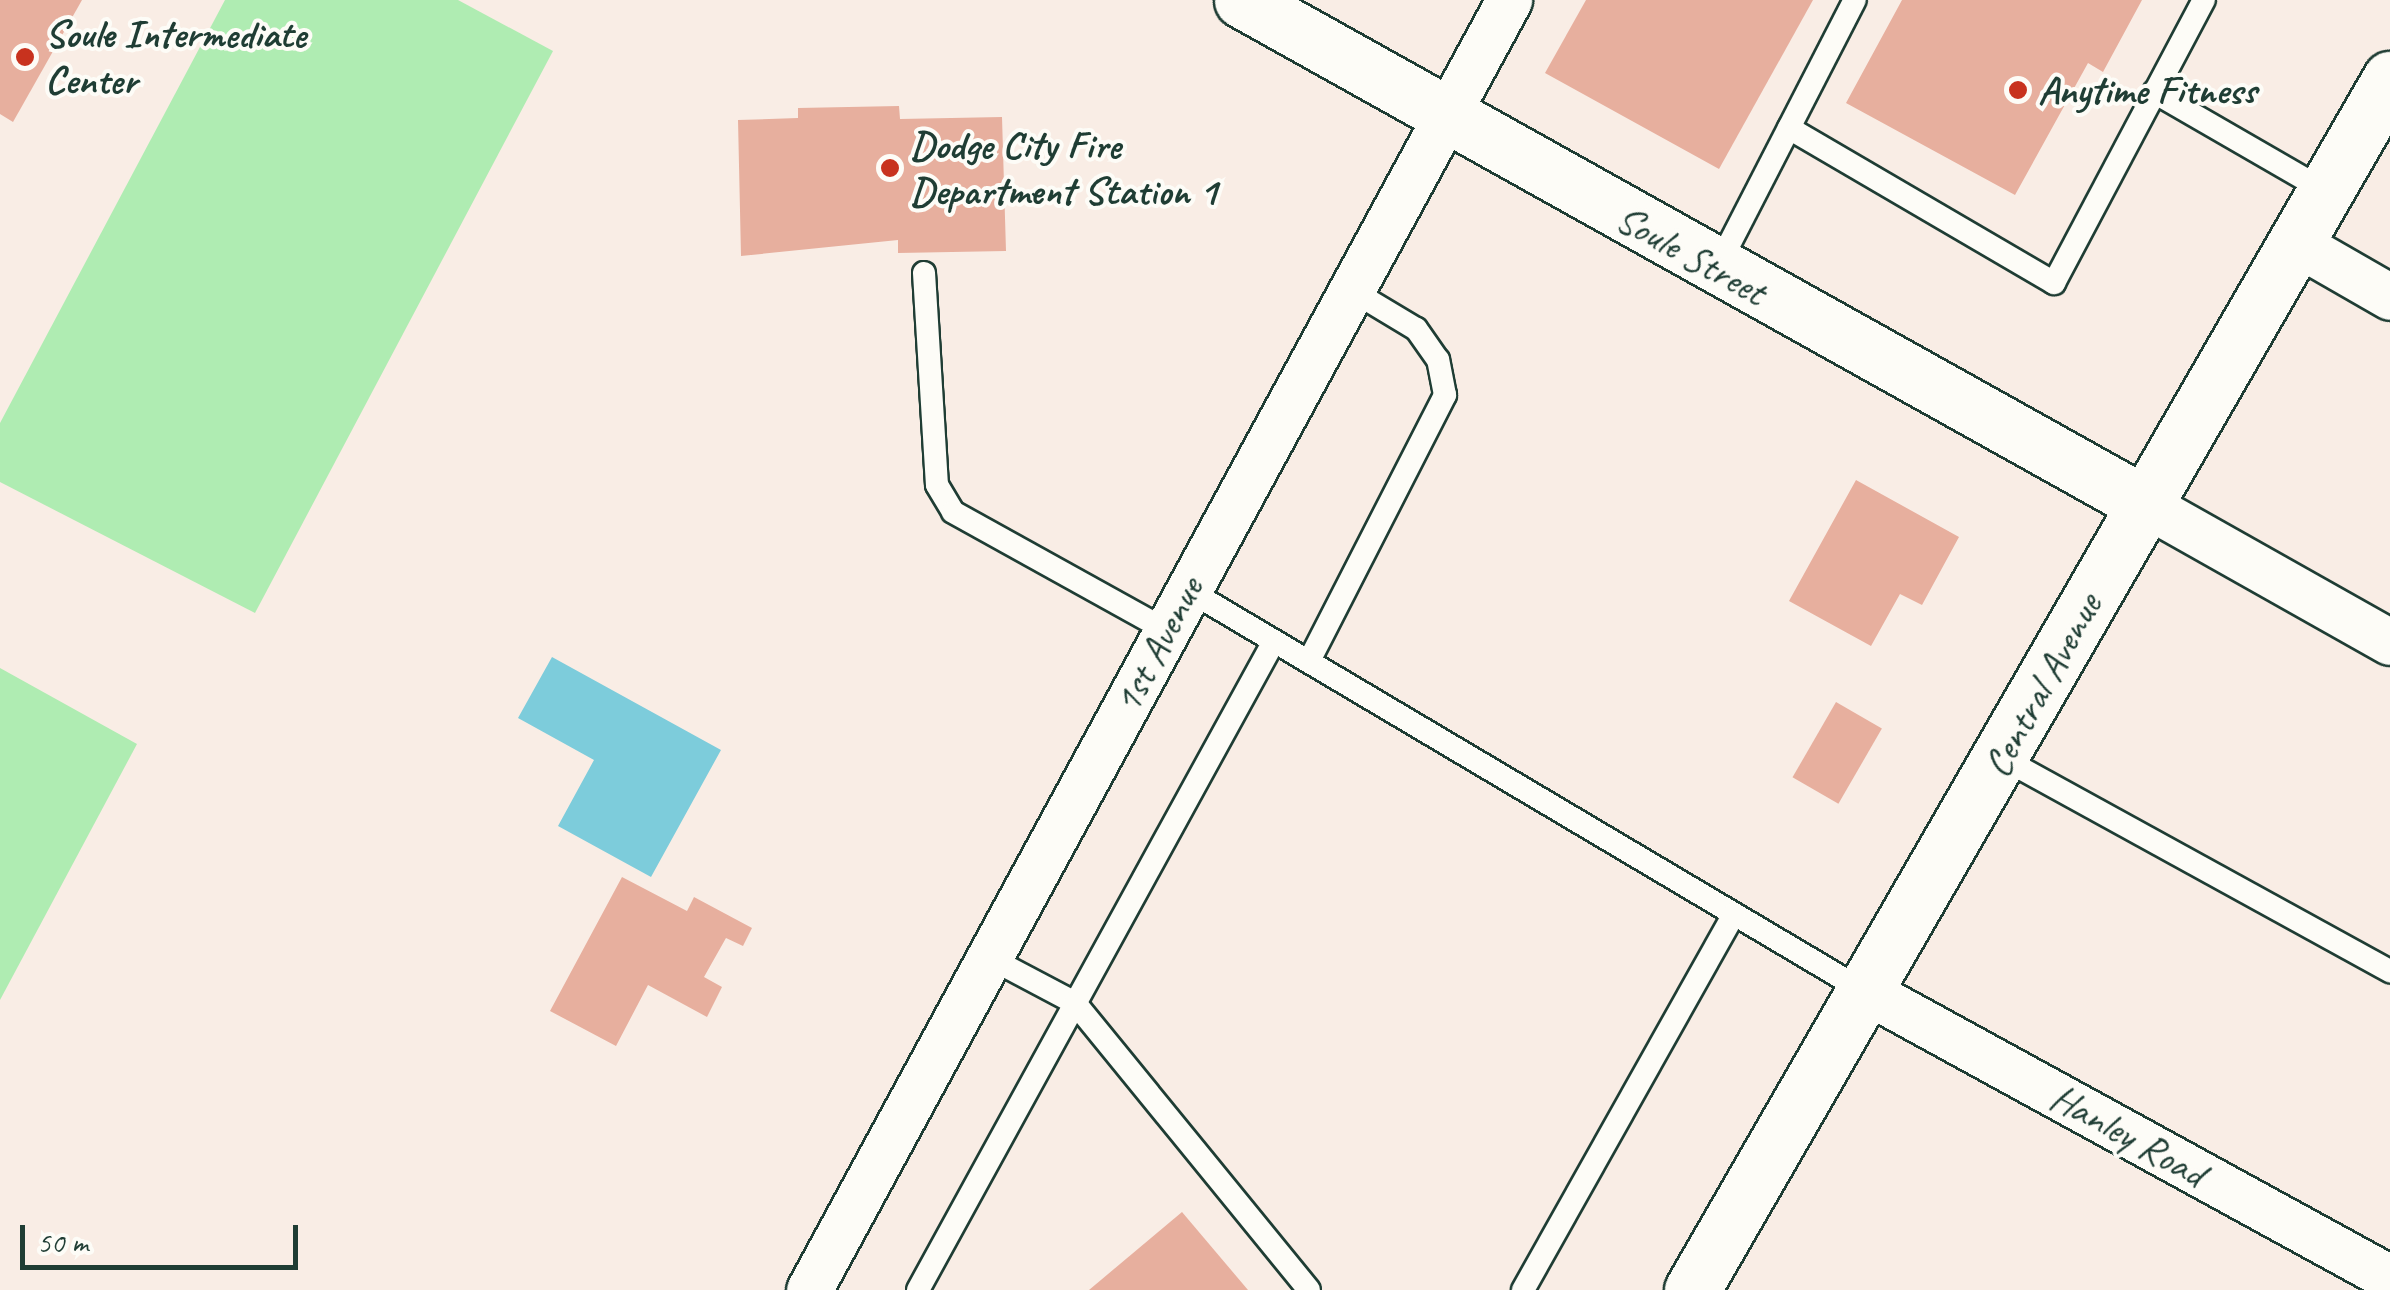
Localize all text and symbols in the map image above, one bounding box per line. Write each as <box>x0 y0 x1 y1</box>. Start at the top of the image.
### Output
place label: Soule Intermediate Center <box>45 10 304 104</box>
marker: Soule Intermediate Center <box>14 46 36 68</box>
place label: Anytime Fitness <box>2038 66 2257 114</box>
marker: Anytime Fitness <box>2007 79 2029 101</box>
place label: Dodge City Fire Department Station 1 <box>910 121 1217 215</box>
marker: Dodge City Fire Department Station 1 <box>879 157 901 179</box>
street label: Soule Street <box>1607 194 1775 316</box>
street label: 1st Avenue <box>1102 569 1214 721</box>
street label: Central Avenue <box>1972 585 2112 785</box>
street label: Hanley Road <box>2043 1073 2213 1197</box>
scale bar <box>25 1205 302 1267</box>
text: 50 m <box>37 1223 88 1261</box>

